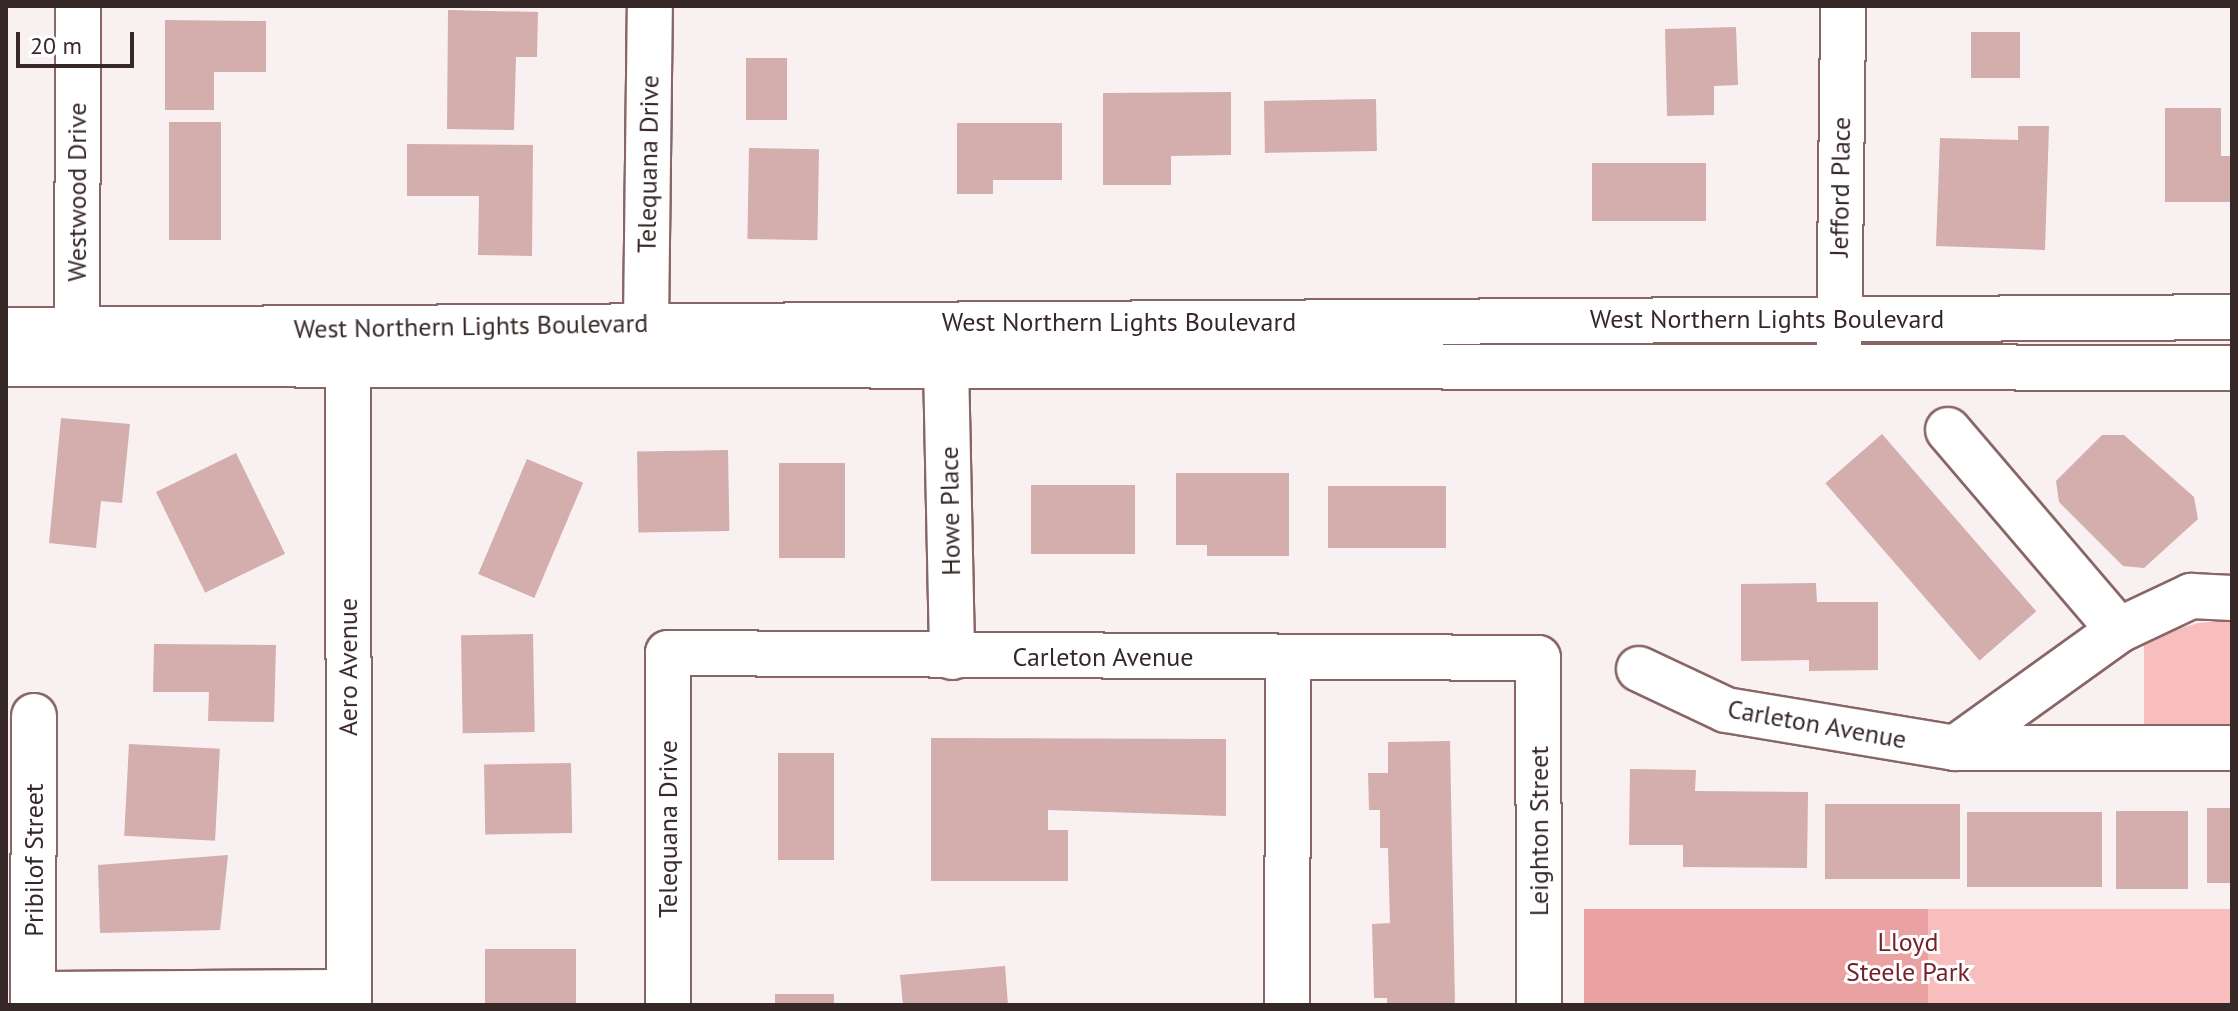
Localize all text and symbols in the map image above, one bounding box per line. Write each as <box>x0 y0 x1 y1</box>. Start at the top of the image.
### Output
scale bar <box>20 16 138 66</box>
text: 20 m <box>30 30 82 61</box>
street label: Telequana Drive <box>631 75 665 253</box>
street label: Westwood Drive <box>61 102 93 282</box>
street label: Jefford Place <box>1823 117 1857 257</box>
street label: West Northern Lights Boulevard <box>1590 303 1944 335</box>
street label: West Northern Lights Boulevard <box>942 306 1296 338</box>
street label: West Northern Lights Boulevard <box>293 307 649 345</box>
street label: Howe Place <box>933 446 967 576</box>
street label: Aero Avenue <box>332 598 364 736</box>
street label: Carleton Avenue <box>1012 641 1194 673</box>
street label: Carleton Avenue <box>1725 693 1909 755</box>
street label: Telequana Drive <box>652 740 684 918</box>
street label: Leighton Street <box>1523 746 1555 916</box>
street label: Pribilof Street <box>18 783 50 937</box>
park label: Lloyd Steele Park <box>1846 926 1970 988</box>

